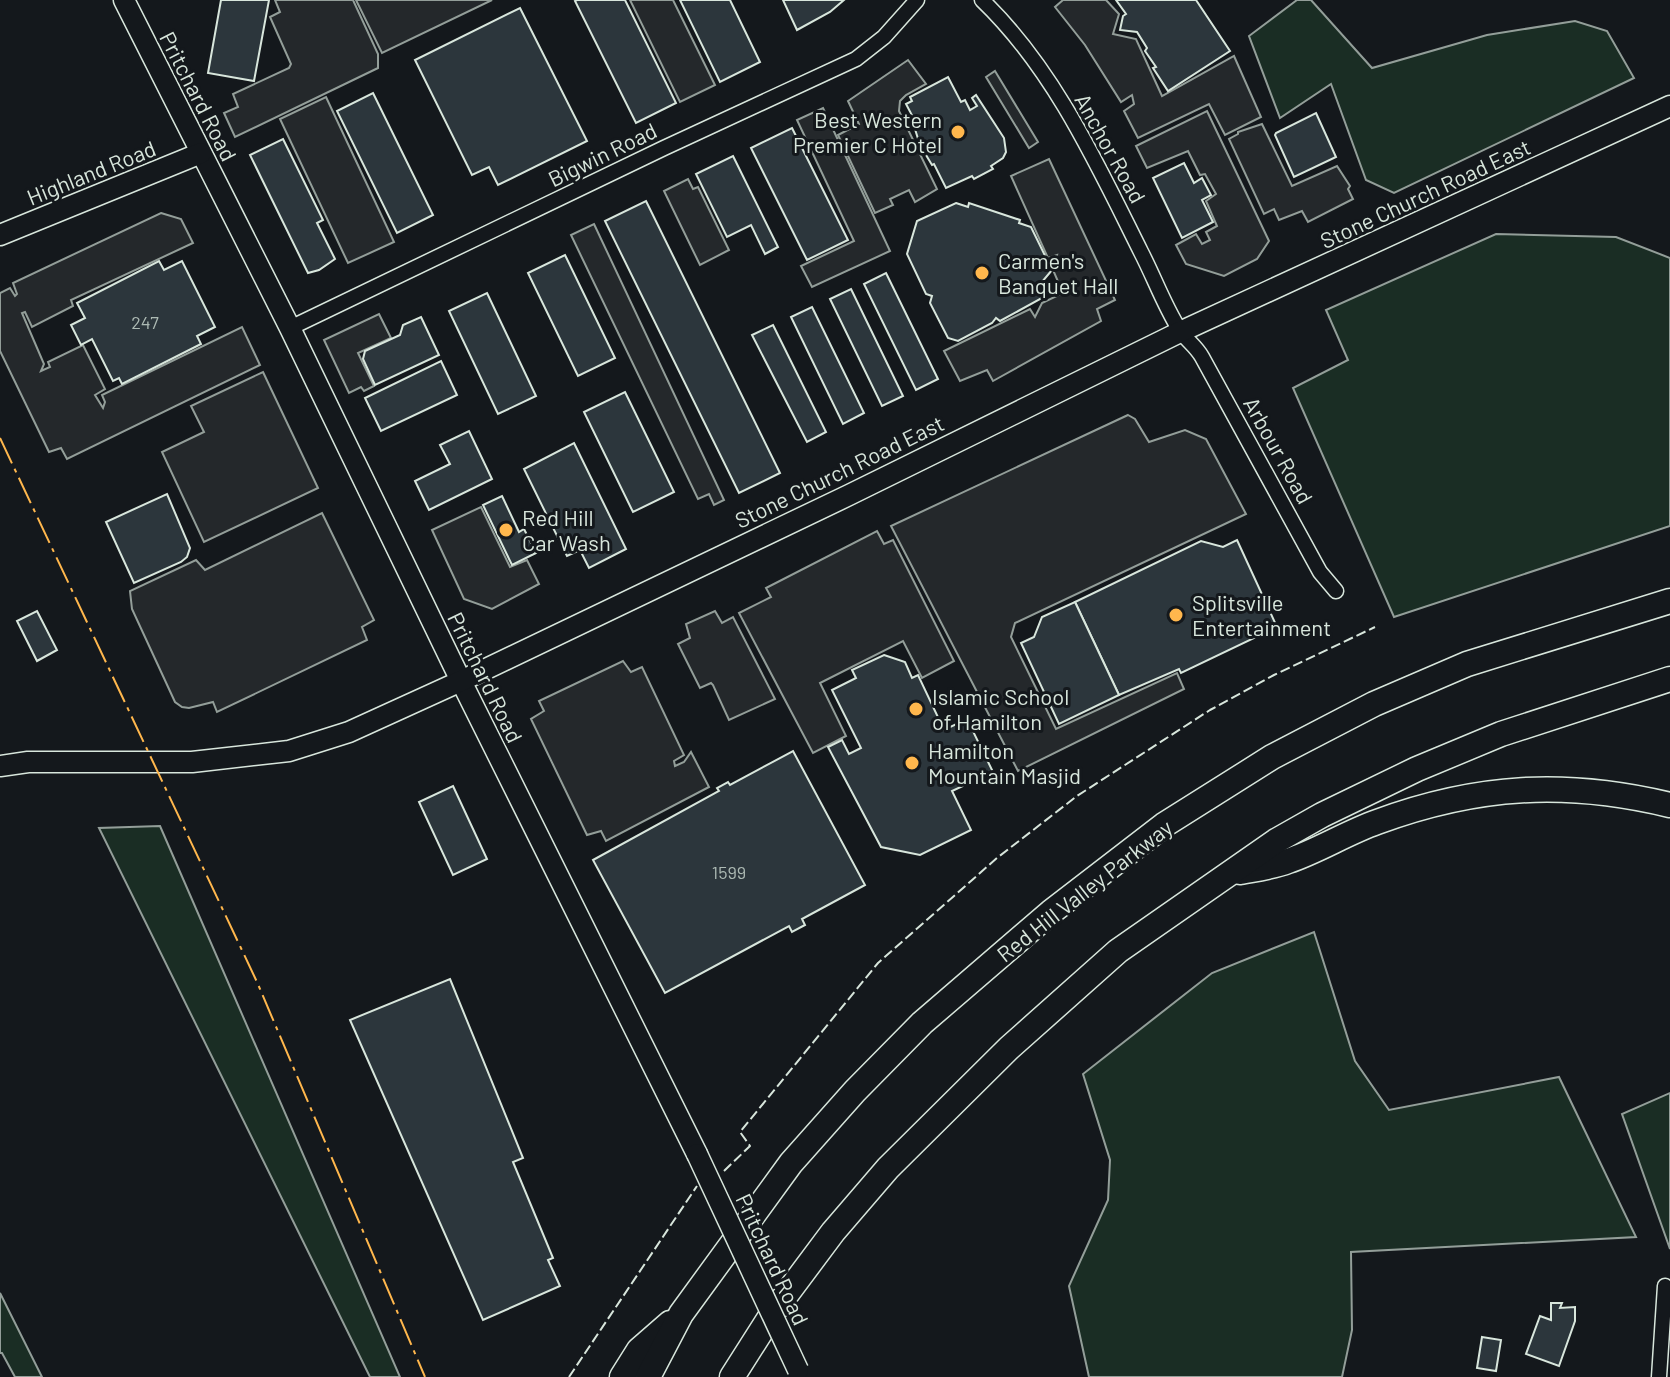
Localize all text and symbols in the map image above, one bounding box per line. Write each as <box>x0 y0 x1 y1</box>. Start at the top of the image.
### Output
street label: Pritchard Road <box>155 27 243 165</box>
street label: Anchor Road <box>1070 89 1152 207</box>
place label: Best Western Premier C Hotel <box>793 106 942 157</box>
street label: Bigwin Road <box>543 117 661 191</box>
marker: Best Western Premier C Hotel <box>949 123 967 141</box>
street label: Stone Church Road East <box>1316 133 1534 253</box>
street label: Highland Road <box>23 134 159 210</box>
place label: Carmen's Banquet Hall <box>998 247 1118 298</box>
marker: Carmen's Banquet Hall <box>973 264 991 282</box>
house number: 247 <box>131 311 159 333</box>
street label: Arbour Road <box>1239 392 1319 508</box>
street label: Stone Church Road East <box>730 409 948 533</box>
place label: Red Hill Car Wash <box>522 504 611 555</box>
marker: Red Hill Car Wash <box>497 521 515 539</box>
place label: Splitsville Entertainment <box>1192 589 1331 640</box>
marker: Splitsville Entertainment <box>1167 606 1185 624</box>
street label: Pritchard Road <box>443 608 529 746</box>
place label: Islamic School of Hamilton <box>932 683 1069 734</box>
marker: Islamic School of Hamilton <box>907 700 925 718</box>
place label: Hamilton Mountain Masjid <box>928 737 1081 788</box>
marker: Hamilton Mountain Masjid <box>903 754 921 772</box>
street label: Red Hill Valley Parkway <box>991 813 1177 967</box>
house number: 1599 <box>712 861 746 883</box>
street label: Pritchard Road <box>731 1189 815 1329</box>

